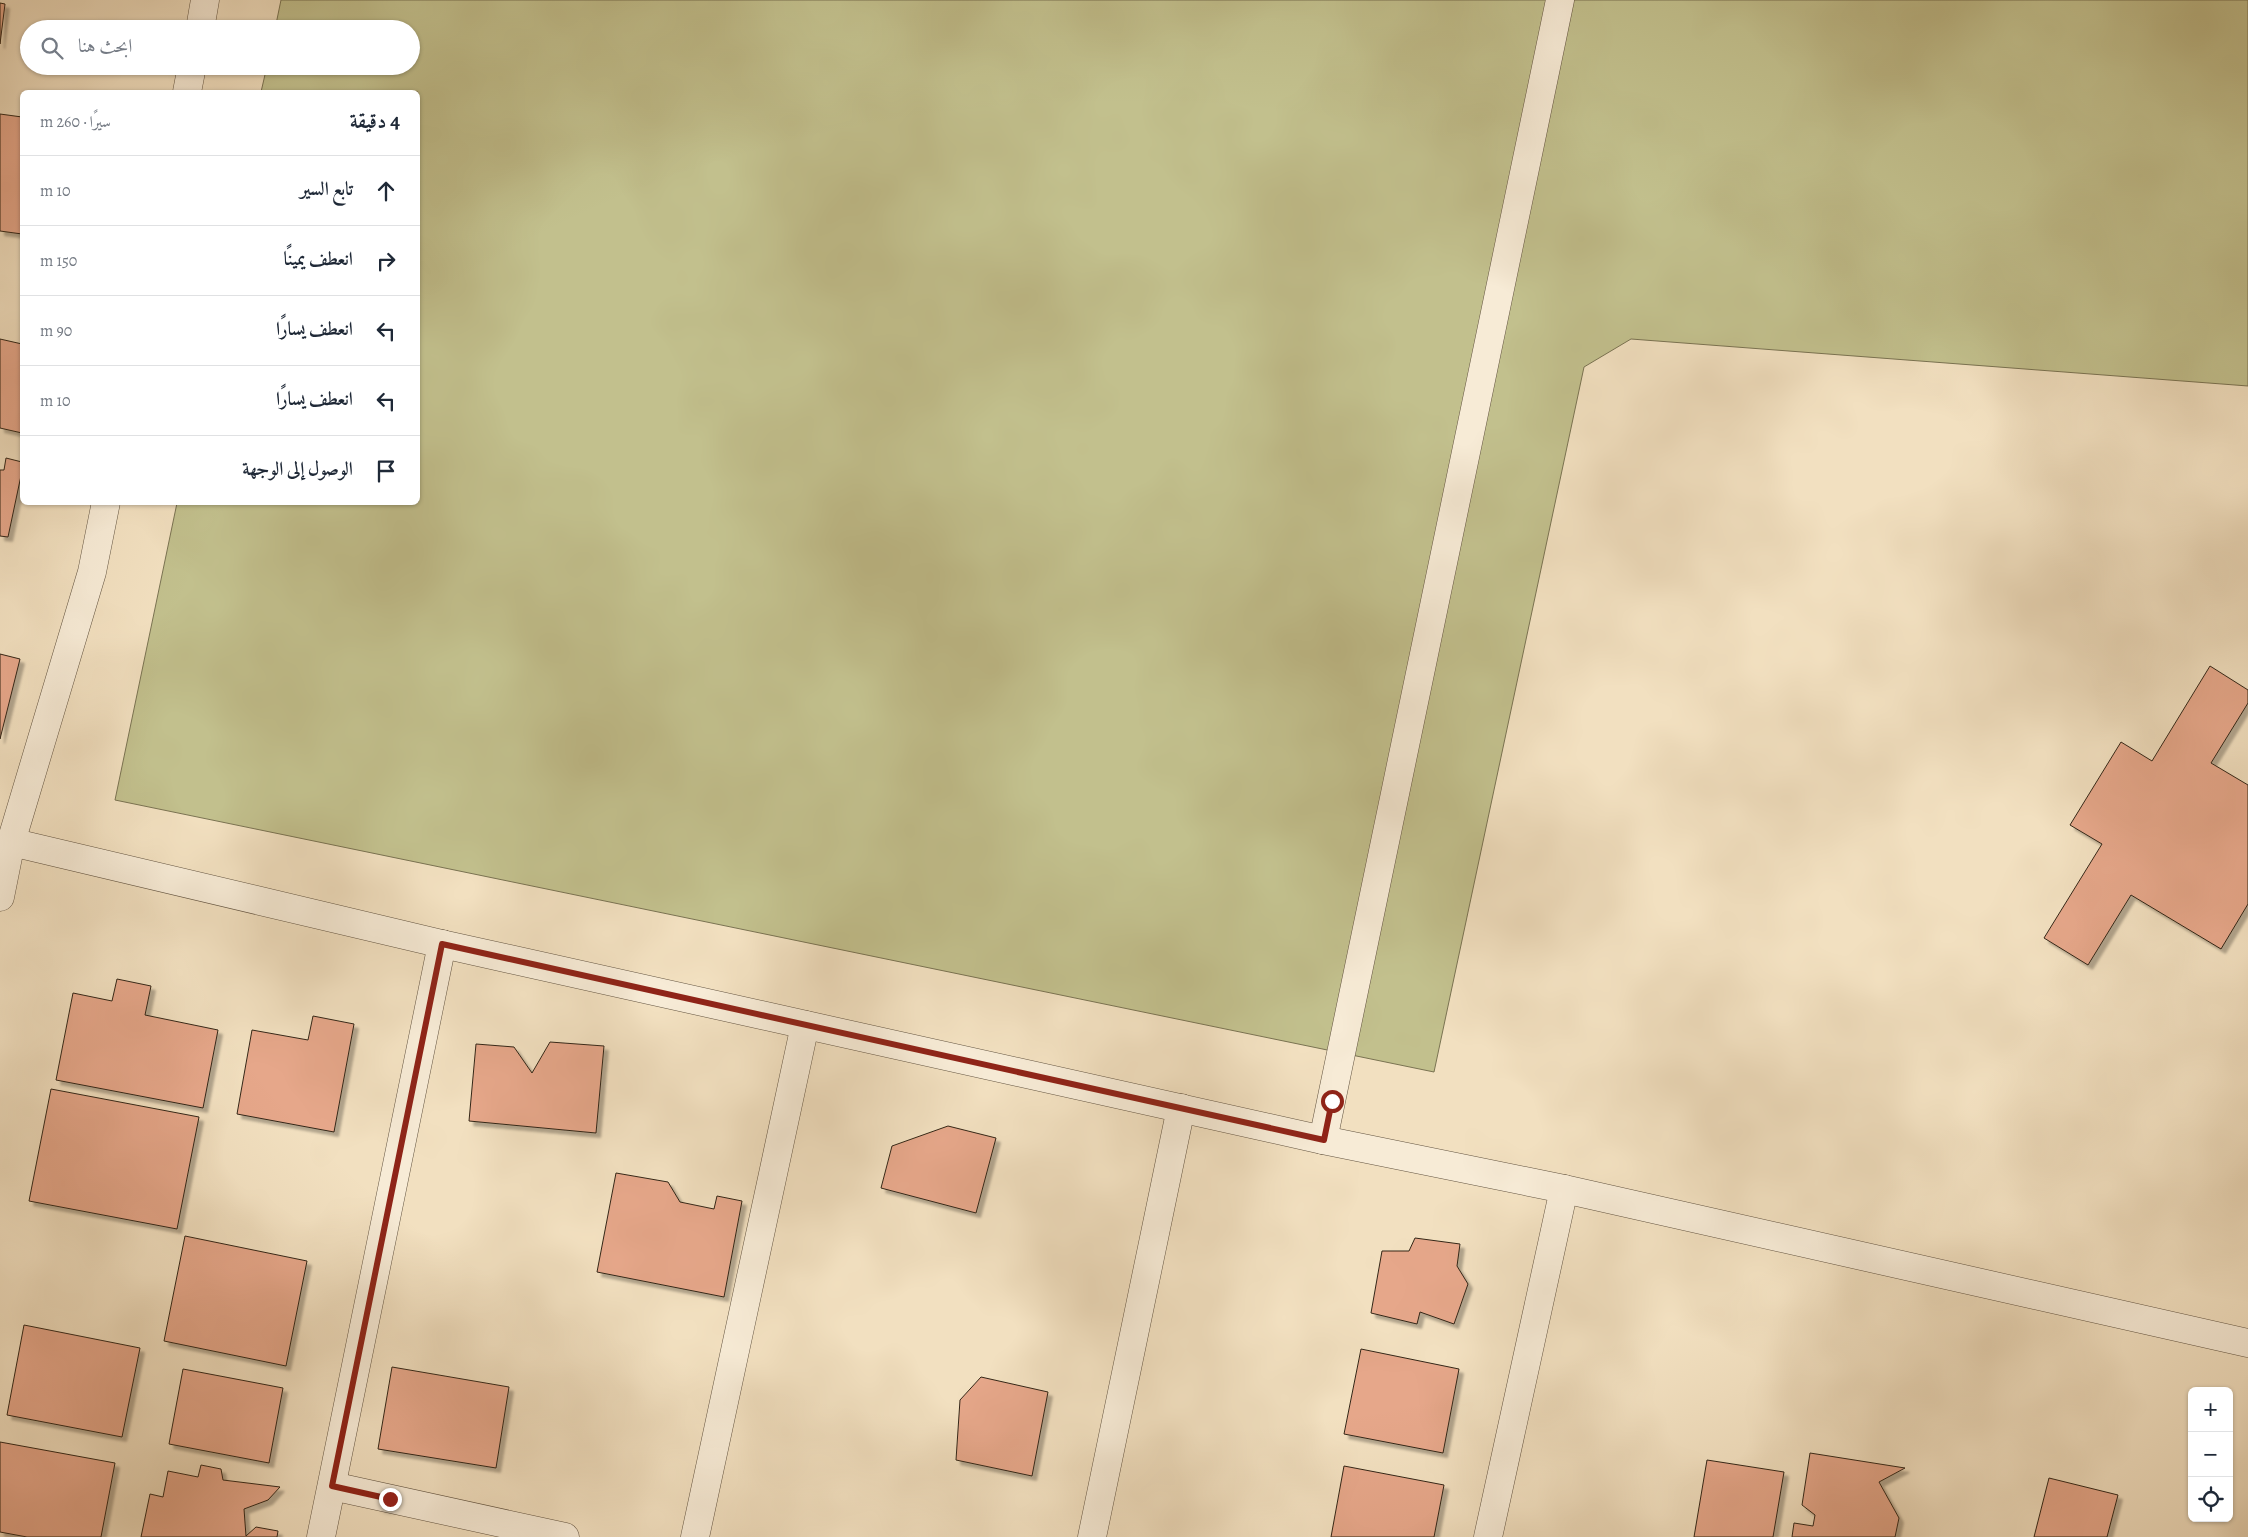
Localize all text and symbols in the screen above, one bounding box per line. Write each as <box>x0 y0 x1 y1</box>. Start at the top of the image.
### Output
search box <box>20 20 420 75</box>
text: ابحث هنا <box>78 33 132 59</box>
icon: search <box>38 34 66 62</box>
text: 4 دقيقة <box>350 107 400 135</box>
text: سيرًا · 260 m <box>40 111 111 133</box>
text: تابع السير <box>300 176 353 202</box>
icon: ahead <box>372 177 400 205</box>
text: 10 m <box>40 180 71 202</box>
text: انعطف يمينًا <box>283 246 353 272</box>
icon: right <box>372 247 400 275</box>
text: 150 m <box>40 250 77 272</box>
text: انعطف يسارًا <box>276 316 353 342</box>
icon: left <box>372 317 400 345</box>
text: 90 m <box>40 320 72 342</box>
text: انعطف يسارًا <box>276 386 353 412</box>
icon: left <box>372 387 400 415</box>
text: 10 m <box>40 390 71 412</box>
text: الوصول إلى الوجهة <box>242 456 353 482</box>
icon: arrive <box>372 457 400 485</box>
route start <box>1321 1090 1344 1113</box>
map controls <box>2188 1387 2233 1522</box>
button: + <box>2188 1387 2233 1432</box>
button: − <box>2188 1432 2233 1477</box>
button: locate <box>2188 1477 2233 1522</box>
route end <box>379 1488 402 1511</box>

